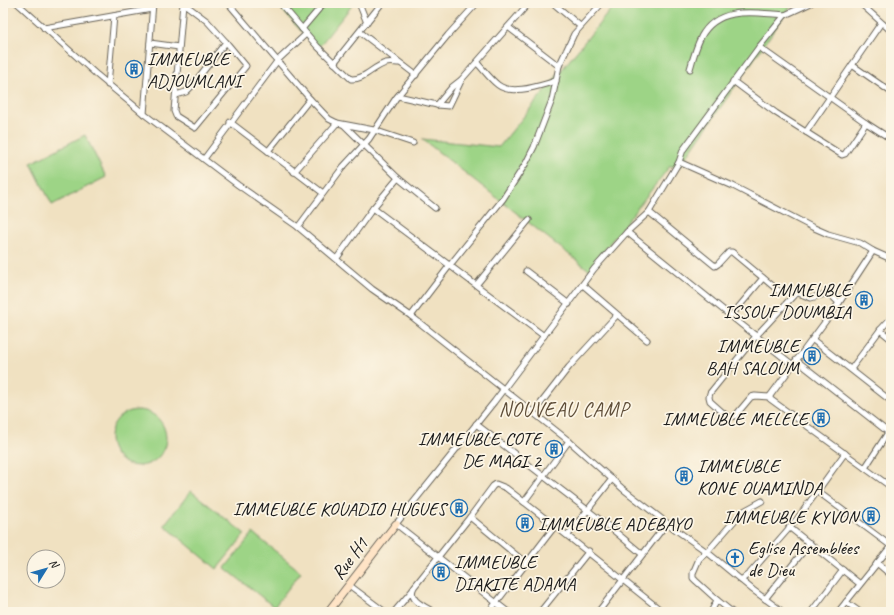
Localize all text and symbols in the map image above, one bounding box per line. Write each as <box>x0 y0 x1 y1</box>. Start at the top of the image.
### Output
place label: IMMEUBLE ADJOUMLANI <box>147 47 246 93</box>
building icon: IMMEUBLE ADJOUMLANI <box>124 59 144 79</box>
place label: IMMEUBLE ISSOUF DOUMBIA <box>723 278 854 324</box>
building icon: IMMEUBLE ISSOUF DOUMBIA <box>854 290 874 310</box>
place label: IMMEUBLE BAH SALOUM <box>706 334 802 380</box>
building icon: IMMEUBLE BAH SALOUM <box>802 346 822 366</box>
district label: NOUVEAU CAMP <box>499 397 631 422</box>
place label: IMMEUBLE MELELE <box>662 407 811 431</box>
building icon: IMMEUBLE MELELE <box>811 408 831 428</box>
place label: IMMEUBLE COTE DE MAGI 2 <box>418 427 544 473</box>
building icon: IMMEUBLE COTE DE MAGI 2 <box>544 439 564 459</box>
place label: IMMEUBLE KONE OUAMINDA <box>697 454 824 500</box>
building icon: IMMEUBLE KONE OUAMINDA <box>674 466 694 486</box>
place label: IMMEUBLE KOUADIO HUGUES <box>233 497 449 521</box>
building icon: IMMEUBLE KOUADIO HUGUES <box>449 498 469 518</box>
place label: IMMEUBLE KYVON <box>723 505 861 529</box>
building icon: IMMEUBLE KYVON <box>861 506 881 526</box>
place label: IMMEUBLE ADEBAYO <box>538 512 693 536</box>
building icon: IMMEUBLE ADEBAYO <box>515 513 535 533</box>
street label: Rue H1 <box>326 532 374 584</box>
place label: Eglise Assemblées de Dieu <box>748 536 861 582</box>
church icon: Eglise Assemblées de Dieu <box>725 548 745 568</box>
north arrow <box>26 549 66 589</box>
place label: IMMEUBLE DIAKITE ADAMA <box>454 550 577 596</box>
text: N <box>46 556 63 572</box>
building icon: IMMEUBLE DIAKITE ADAMA <box>431 562 451 582</box>

